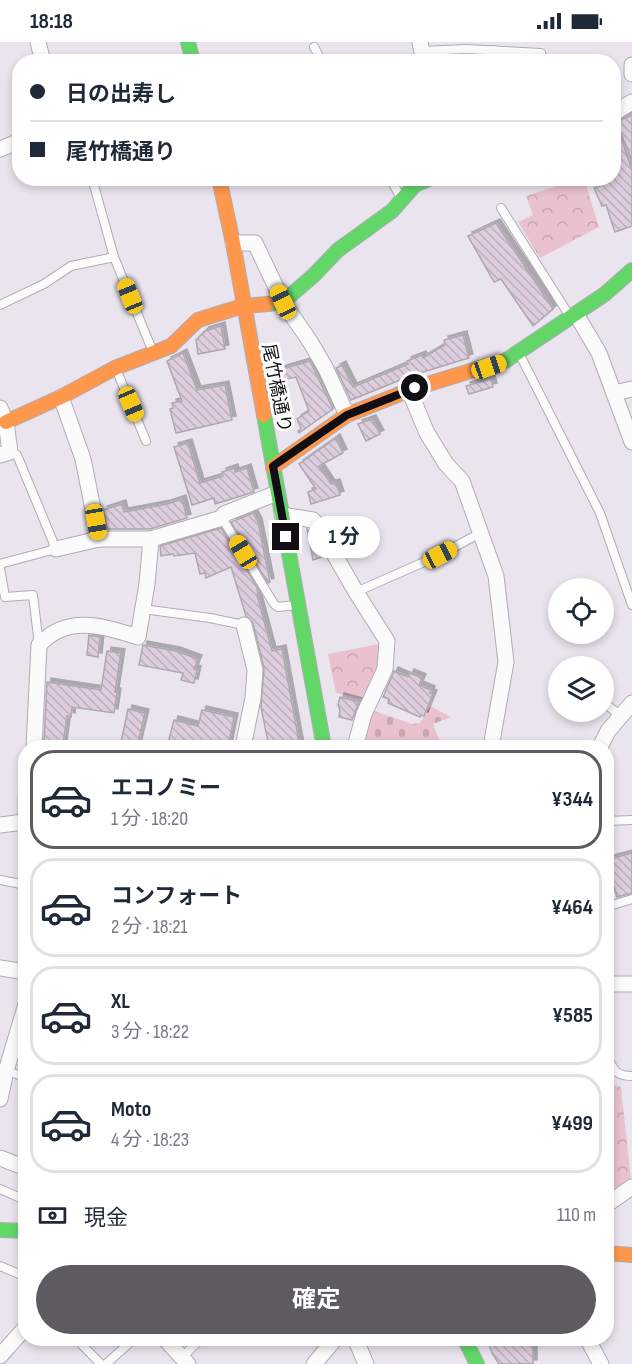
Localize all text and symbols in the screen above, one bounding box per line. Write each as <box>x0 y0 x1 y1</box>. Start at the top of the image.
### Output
text: 18:18 <box>30 8 73 35</box>
text: 日の出寿し <box>66 81 176 108</box>
text: 尾竹橋通り <box>66 139 176 166</box>
car <box>115 276 145 316</box>
car <box>267 282 299 322</box>
street label: 尾竹橋通り <box>258 342 295 434</box>
car <box>469 353 509 381</box>
route start <box>401 374 428 401</box>
car <box>116 384 146 424</box>
car <box>84 503 108 541</box>
callout: 1 分 <box>307 516 379 558</box>
route end <box>272 523 299 550</box>
text: 1 分 <box>329 525 359 549</box>
car <box>226 532 260 572</box>
car <box>420 539 460 571</box>
map controls <box>548 578 614 722</box>
button: locate <box>548 578 614 644</box>
button: layers <box>548 656 614 722</box>
icon: car <box>39 773 93 827</box>
text: エコノミー <box>111 775 221 802</box>
text: ¥344 <box>551 786 593 813</box>
text: 1 分 · 18:20 <box>111 807 188 831</box>
icon: car <box>39 881 93 935</box>
text: コンフォート <box>111 883 242 910</box>
text: ¥464 <box>551 894 593 921</box>
text: 2 分 · 18:21 <box>111 915 188 939</box>
text: XL <box>111 988 130 1015</box>
icon: car <box>39 989 93 1043</box>
text: ¥585 <box>552 1002 593 1029</box>
text: 3 分 · 18:22 <box>111 1020 189 1044</box>
text: Moto <box>111 1096 151 1123</box>
icon: car <box>39 1097 93 1151</box>
text: ¥499 <box>551 1110 593 1137</box>
text: 4 分 · 18:23 <box>111 1128 189 1152</box>
icon: cash <box>36 1199 69 1232</box>
text: 110 m <box>557 1203 596 1227</box>
text: 現金 <box>84 1205 128 1232</box>
button: 確定 <box>36 1265 596 1334</box>

